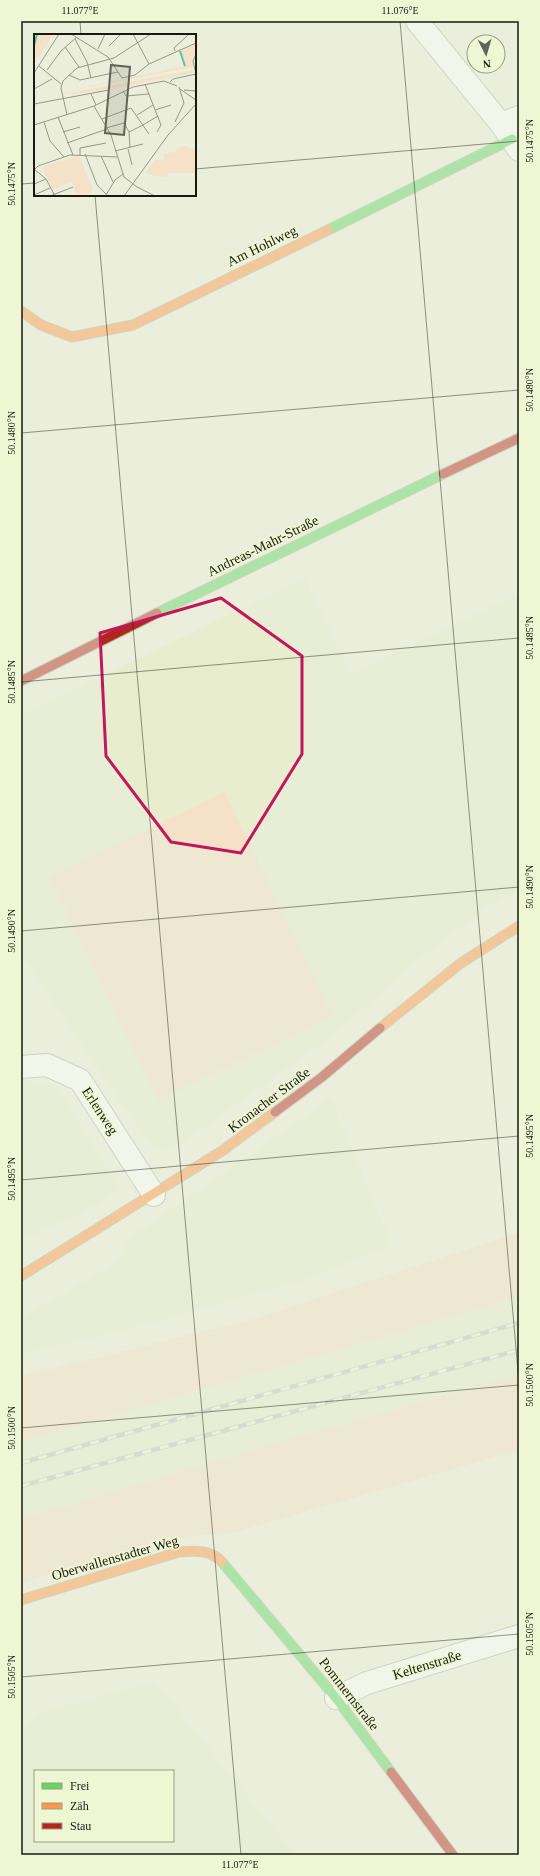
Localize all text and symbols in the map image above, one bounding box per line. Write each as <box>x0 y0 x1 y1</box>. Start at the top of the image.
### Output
text: 11.077°E <box>61 5 99 16</box>
text: 11.076°E <box>381 5 419 16</box>
inset map <box>34 34 196 196</box>
north arrow <box>466 34 506 74</box>
text: N <box>482 58 491 70</box>
text: 50.1475°N <box>524 119 535 163</box>
text: 50.1475°N <box>6 162 17 206</box>
street label: Am Hohlweg <box>225 223 299 269</box>
text: 50.1480°N <box>524 368 535 412</box>
text: 50.1480°N <box>6 411 17 455</box>
street label: Andreas-Mahr-Straße <box>205 513 321 579</box>
text: 50.1485°N <box>524 616 535 660</box>
text: 50.1485°N <box>6 660 17 704</box>
text: 50.1490°N <box>524 865 535 909</box>
text: 50.1490°N <box>6 909 17 953</box>
street label: Kronacher Straße <box>225 1064 313 1136</box>
street label: Erlenweg <box>79 1084 121 1138</box>
text: 50.1495°N <box>524 1114 535 1158</box>
text: 50.1495°N <box>6 1157 17 1201</box>
text: 50.1500°N <box>524 1363 535 1407</box>
text: 50.1500°N <box>6 1406 17 1450</box>
street label: Oberwallenstadter Weg <box>50 1533 180 1583</box>
text: 50.1505°N <box>524 1612 535 1656</box>
street label: Keltenstraße <box>391 1647 463 1683</box>
text: 50.1505°N <box>6 1655 17 1699</box>
street label: Pommernstraße <box>316 1655 382 1733</box>
legend <box>34 1770 174 1842</box>
text: Frei <box>70 1779 90 1793</box>
text: Zäh <box>70 1799 89 1813</box>
text: Stau <box>70 1819 91 1833</box>
text: 11.077°E <box>221 1859 259 1870</box>

